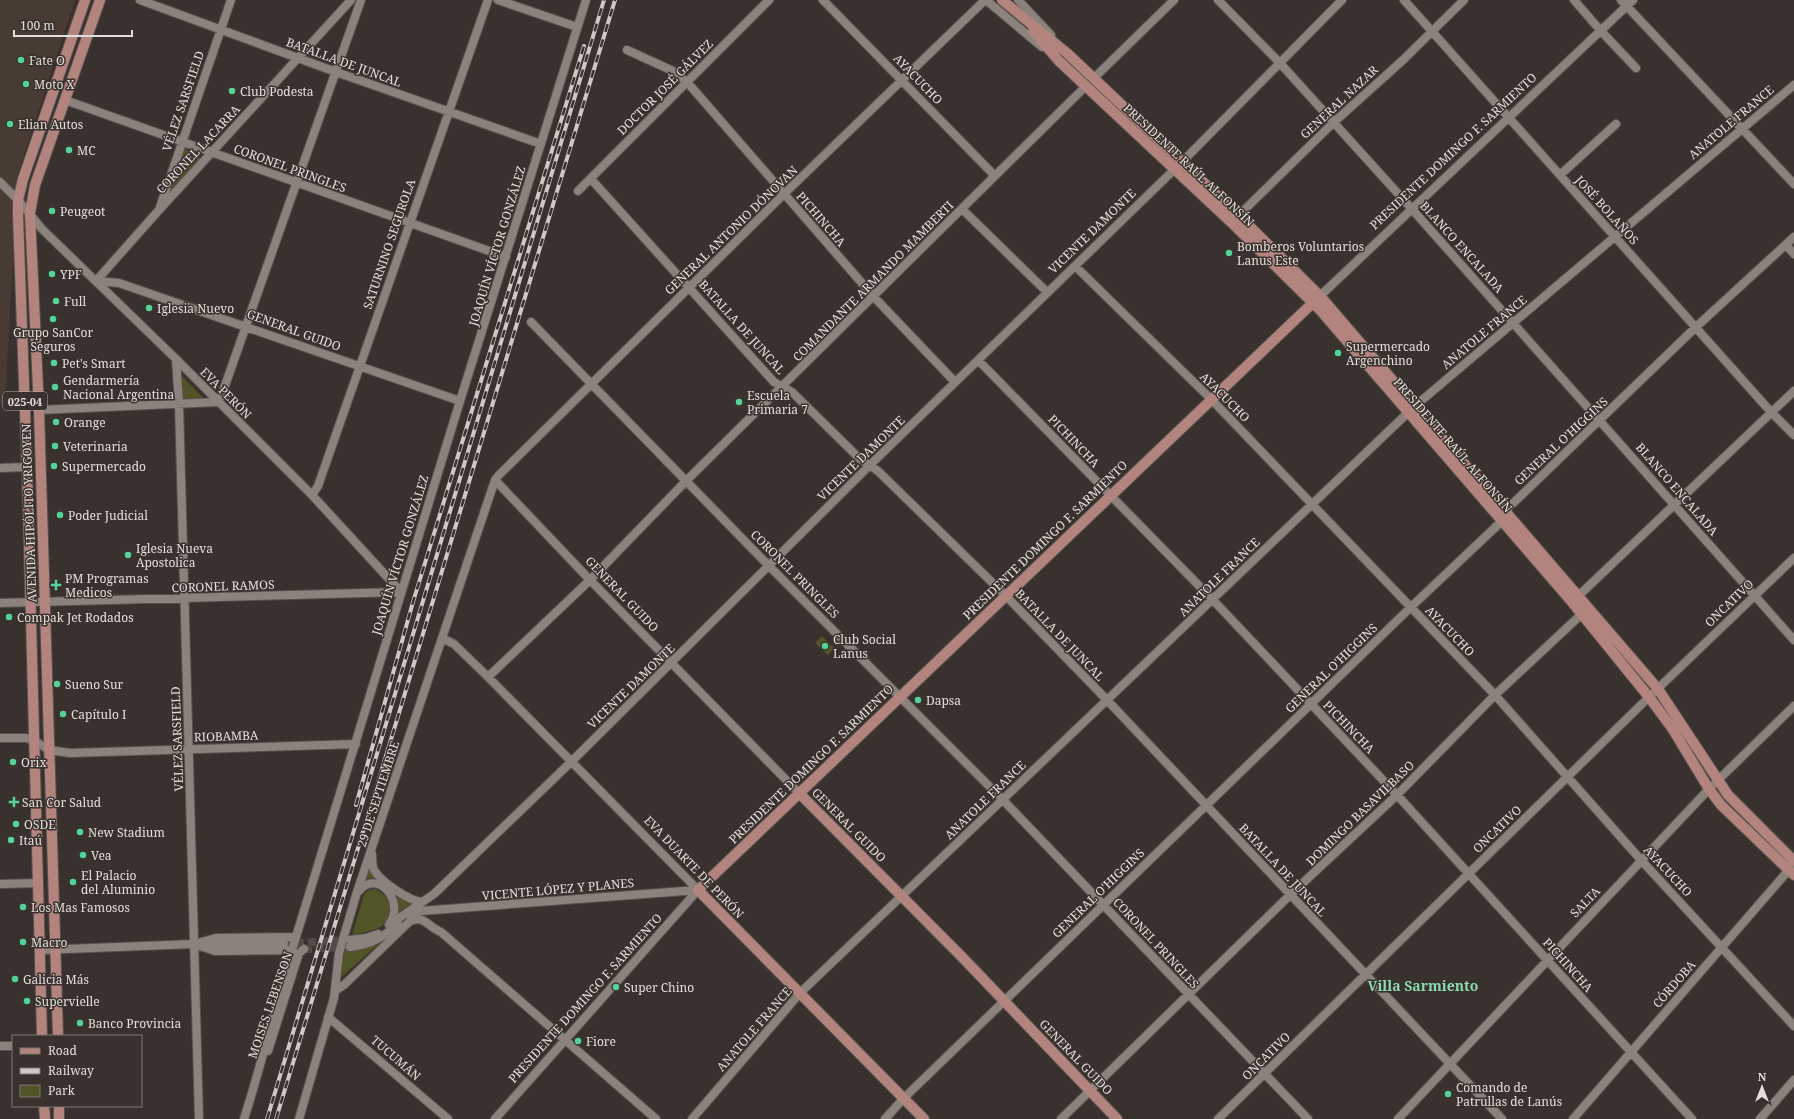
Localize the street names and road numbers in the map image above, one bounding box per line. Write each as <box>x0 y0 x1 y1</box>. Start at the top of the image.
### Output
street label: BATALLA DE JUNCAL <box>284 33 404 91</box>
street label: DOCTOR JOSÉ GÁLVEZ <box>613 35 717 139</box>
street label: VÉLEZ SARSFIELD <box>158 48 208 153</box>
street label: AYACUCHO <box>890 50 946 108</box>
street label: GENERAL NAZAR <box>1296 61 1382 143</box>
street label: PRESIDENTE DOMINGO F. SARMIENTO <box>1366 69 1540 233</box>
street label: ANATOLE FRANCE <box>1685 81 1777 163</box>
street label: CORONEL LACARRA <box>152 100 244 197</box>
street label: PRESIDENTE RAÚL ALFONSÍN <box>1120 100 1258 230</box>
street label: CORONEL PRINGLES <box>231 140 349 196</box>
street label: GENERAL ANTONIO DÓNOVAN <box>661 162 801 298</box>
street label: JOAQUÍN VÍCTOR GONZÁLEZ <box>464 164 529 329</box>
street label: JOSÉ BOLAÑOS <box>1571 171 1643 248</box>
street label: SATURNINO SEGUROLA <box>359 176 419 311</box>
street label: VICENTE DAMONTE <box>1045 185 1139 277</box>
street label: PICHINCHA <box>792 188 850 250</box>
street label: COMANDANTE ARMANDO MAMBERTI <box>789 197 957 365</box>
street label: BLANCO ENCALADA <box>1416 198 1508 297</box>
street label: BATALLA DE JUNCAL <box>695 276 789 378</box>
street label: ANATOLE FRANCE <box>1438 291 1530 373</box>
street label: GENERAL GUIDO <box>245 305 343 355</box>
street label: EVA PERÓN <box>197 364 255 422</box>
street label: AYACUCHO <box>1196 368 1254 426</box>
street label: PRESIDENTE RAÚL ALFONSÍN <box>1390 374 1516 516</box>
road number: 025-04 <box>3 392 47 410</box>
street label: GENERAL O'HIGGINS <box>1510 393 1612 489</box>
street label: PICHINCHA <box>1044 411 1104 472</box>
street label: VICENTE DAMONTE <box>814 412 908 504</box>
street label: AVENIDA HIPÓLITO YRIGOYEN <box>17 423 41 603</box>
street label: BLANCO ENCALADA <box>1632 439 1722 539</box>
street label: PRESIDENTE DOMINGO F. SARMIENTO <box>959 457 1131 623</box>
street label: JOAQUÍN VÍCTOR GONZÁLEZ <box>367 473 432 638</box>
street label: CORONEL PRINGLES <box>747 526 843 622</box>
street label: ANATOLE FRANCE <box>1175 534 1263 620</box>
street label: GENERAL GUIDO <box>582 553 662 636</box>
street label: ONCATIVO <box>1701 575 1757 631</box>
street label: CORONEL RAMOS <box>171 576 275 596</box>
street label: BATALLA DE JUNCAL <box>1012 585 1108 685</box>
street label: AYACUCHO <box>1422 602 1478 660</box>
street label: GENERAL O'HIGGINS <box>1281 619 1381 717</box>
street label: VICENTE DAMONTE <box>584 640 678 732</box>
street label: PRESIDENTE DOMINGO F. SARMIENTO <box>725 681 897 847</box>
street label: VÉLEZ SARSFIELD <box>167 686 187 792</box>
street label: PICHINCHA <box>1319 697 1379 758</box>
street label: RIOBAMBA <box>193 726 259 746</box>
street label: 29 DE SEPTIEMBRE <box>353 739 403 849</box>
street label: ANATOLE FRANCE <box>941 757 1029 843</box>
street label: DOMINGO BASAVILBASO <box>1302 757 1418 869</box>
street label: GENERAL GUIDO <box>808 784 890 866</box>
street label: ONCATIVO <box>1469 801 1525 857</box>
street label: EVA DUARTE DE PERÓN <box>640 812 748 922</box>
street label: BATALLA DE JUNCAL <box>1235 820 1331 920</box>
street label: AYACUCHO <box>1640 842 1696 900</box>
street label: GENERAL O'HIGGINS <box>1048 844 1148 942</box>
street label: VICENTE LÓPEZ Y PLANES <box>481 874 635 904</box>
street label: SALTA <box>1566 883 1604 921</box>
street label: CORONEL PRINGLES <box>1109 894 1203 992</box>
street label: PRESIDENTE DOMINGO F. SARMIENTO <box>504 910 666 1086</box>
street label: PICHINCHA <box>1539 934 1597 996</box>
street label: MOISES LEBENSON <box>244 949 296 1061</box>
street label: CÓRDOBA <box>1649 956 1700 1011</box>
street label: ANATOLE FRANCE <box>713 983 795 1075</box>
street label: GENERAL GUIDO <box>1036 1016 1116 1099</box>
street label: ONCATIVO <box>1238 1028 1294 1084</box>
street label: TUCUMÁN <box>367 1032 425 1084</box>

